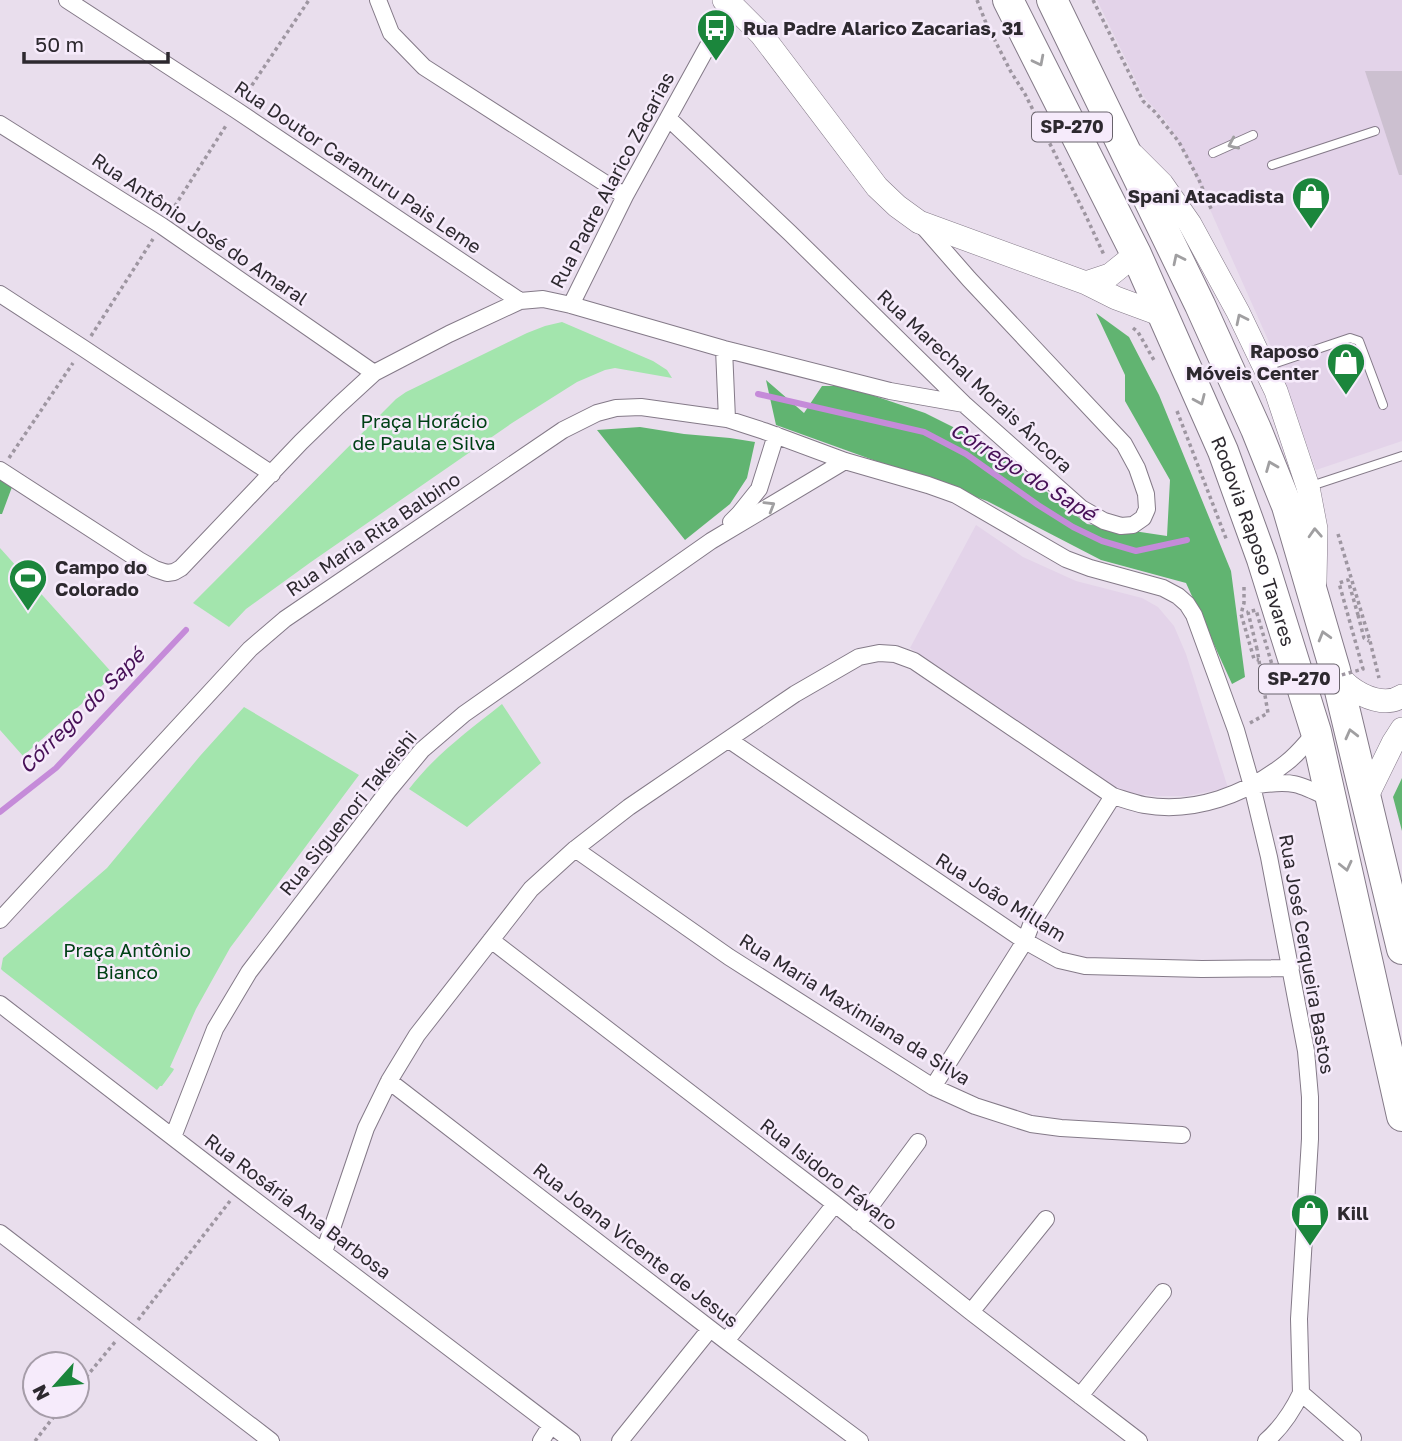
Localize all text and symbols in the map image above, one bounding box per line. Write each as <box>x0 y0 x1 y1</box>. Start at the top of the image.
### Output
bus stop icon: Rua Padre Alarico Zacarias, 31 <box>695 7 737 62</box>
place label: Rua Padre Alarico Zacarias, 31 <box>743 16 1023 39</box>
scale bar <box>24 21 168 65</box>
text: 50 m <box>35 31 84 57</box>
one-way arrow <box>1030 54 1044 66</box>
street label: Rua Padre Alarico Zacarias <box>545 68 678 292</box>
street label: Rua Doutor Caramuru Pais Leme <box>230 75 486 258</box>
road number: SP-270 <box>1032 112 1112 142</box>
one-way arrow <box>1228 136 1240 150</box>
street label: Rua Antônio José do Amaral <box>88 148 313 310</box>
shop icon: Spani Atacadista <box>1290 175 1332 230</box>
place label: Spani Atacadista <box>1128 184 1284 207</box>
one-way arrow <box>1172 254 1186 266</box>
street label: Rua Marechal Morais Âncora <box>873 284 1078 477</box>
one-way arrow <box>1236 314 1250 326</box>
place label: Raposo Móveis Center <box>1186 339 1320 384</box>
shop icon: Raposo Móveis Center <box>1325 341 1367 396</box>
one-way arrow <box>1192 392 1206 405</box>
park label: Praça Horácio de Paula e Silva <box>352 409 496 454</box>
water label: Córrego do Sapé <box>946 416 1103 527</box>
street label: Rodovia Raposo Tavares <box>1207 432 1300 649</box>
one-way arrow <box>1265 461 1279 473</box>
street label: Rua Maria Rita Balbino <box>281 467 464 600</box>
one-way arrow <box>762 501 775 514</box>
one-way arrow <box>1308 527 1323 538</box>
place label: Campo do Colorado <box>55 555 147 600</box>
sports icon: Campo do Colorado <box>7 557 49 612</box>
one-way arrow <box>1318 630 1333 642</box>
water label: Córrego do Sapé <box>13 641 151 779</box>
road number: SP-270 <box>1259 664 1339 694</box>
street label: Rua Siguenori Takeishi <box>274 726 421 900</box>
one-way arrow <box>1345 728 1359 740</box>
street label: Rua José Cerqueira Bastos <box>1275 832 1340 1076</box>
street label: Rua João Millam <box>932 847 1071 946</box>
one-way arrow <box>1338 860 1353 872</box>
street label: Rua Maria Maximiana da Silva <box>736 928 975 1089</box>
park label: Praça Antônio Bianco <box>63 938 191 983</box>
street label: Rua Isidoro Fávaro <box>756 1113 903 1234</box>
street label: Rua Rosária Ana Barbosa <box>201 1128 396 1283</box>
street label: Rua Joana Vicente de Jesus <box>529 1157 744 1332</box>
shop icon: Kill <box>1289 1192 1331 1247</box>
place label: Kill <box>1337 1201 1369 1224</box>
north arrow <box>21 1350 91 1420</box>
text: N <box>27 1381 54 1405</box>

